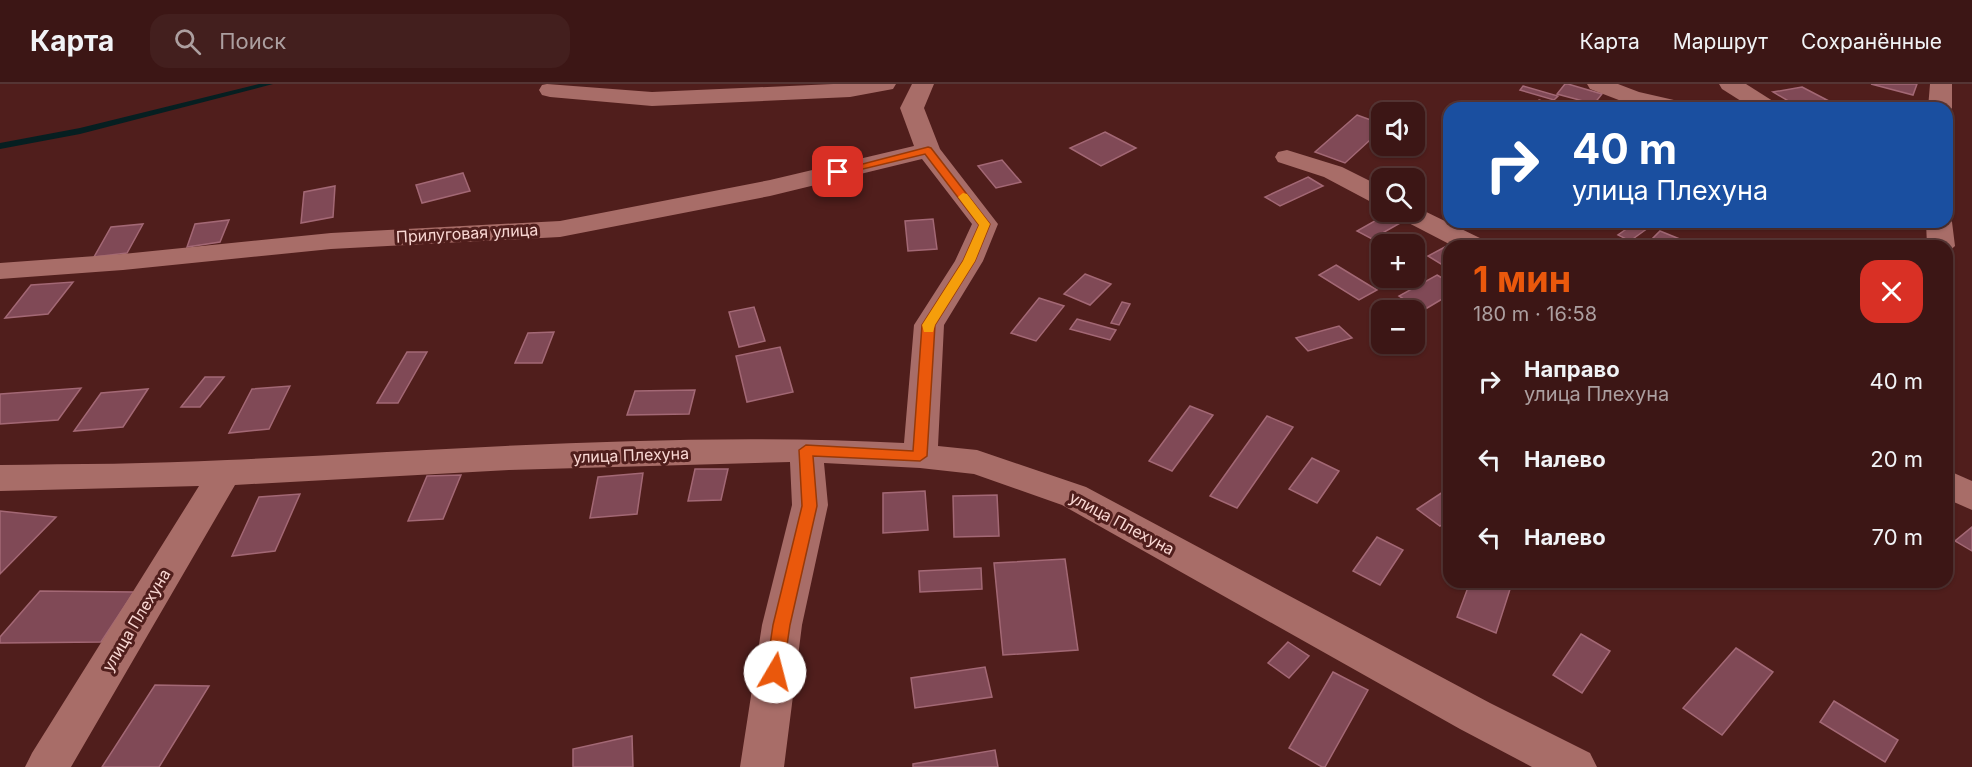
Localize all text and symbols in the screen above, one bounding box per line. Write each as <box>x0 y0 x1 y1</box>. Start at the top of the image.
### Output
search box <box>150 14 570 68</box>
text: Карта <box>30 24 114 58</box>
icon: search <box>171 25 204 58</box>
text: Поиск <box>219 28 286 54</box>
text: Карта <box>1579 29 1640 54</box>
text: Маршрут <box>1673 29 1768 54</box>
text: Сохранённые <box>1801 29 1942 54</box>
map controls <box>1371 102 1425 354</box>
button: sound <box>1371 102 1425 156</box>
text: 40 m <box>1572 123 1677 174</box>
icon: right <box>1473 126 1551 204</box>
pin <box>812 146 863 197</box>
icon: arrive <box>821 155 854 188</box>
button: search <box>1371 168 1425 222</box>
text: улица Плехуна <box>1572 174 1768 207</box>
street label: Прилуговая улица <box>395 219 539 247</box>
button: + <box>1371 234 1425 288</box>
text: 1 мин <box>1473 257 1571 301</box>
button: close <box>1860 260 1923 323</box>
button: − <box>1371 300 1425 354</box>
text: 180 m · 16:58 <box>1473 302 1597 326</box>
text: Направо <box>1524 356 1620 382</box>
icon: right <box>1473 365 1506 398</box>
text: 40 m <box>1869 368 1923 394</box>
text: улица Плехуна <box>1524 382 1669 406</box>
street label: улица Плехуна <box>573 443 689 467</box>
icon: left <box>1473 443 1506 476</box>
text: Налево <box>1524 446 1606 472</box>
text: 20 m <box>1870 446 1923 472</box>
street label: улица Плехуна <box>1066 487 1178 559</box>
icon: left <box>1473 521 1506 554</box>
text: Налево <box>1524 524 1606 550</box>
text: 70 m <box>1872 524 1923 550</box>
street label: улица Плехуна <box>98 565 174 675</box>
position arrow <box>743 640 807 704</box>

